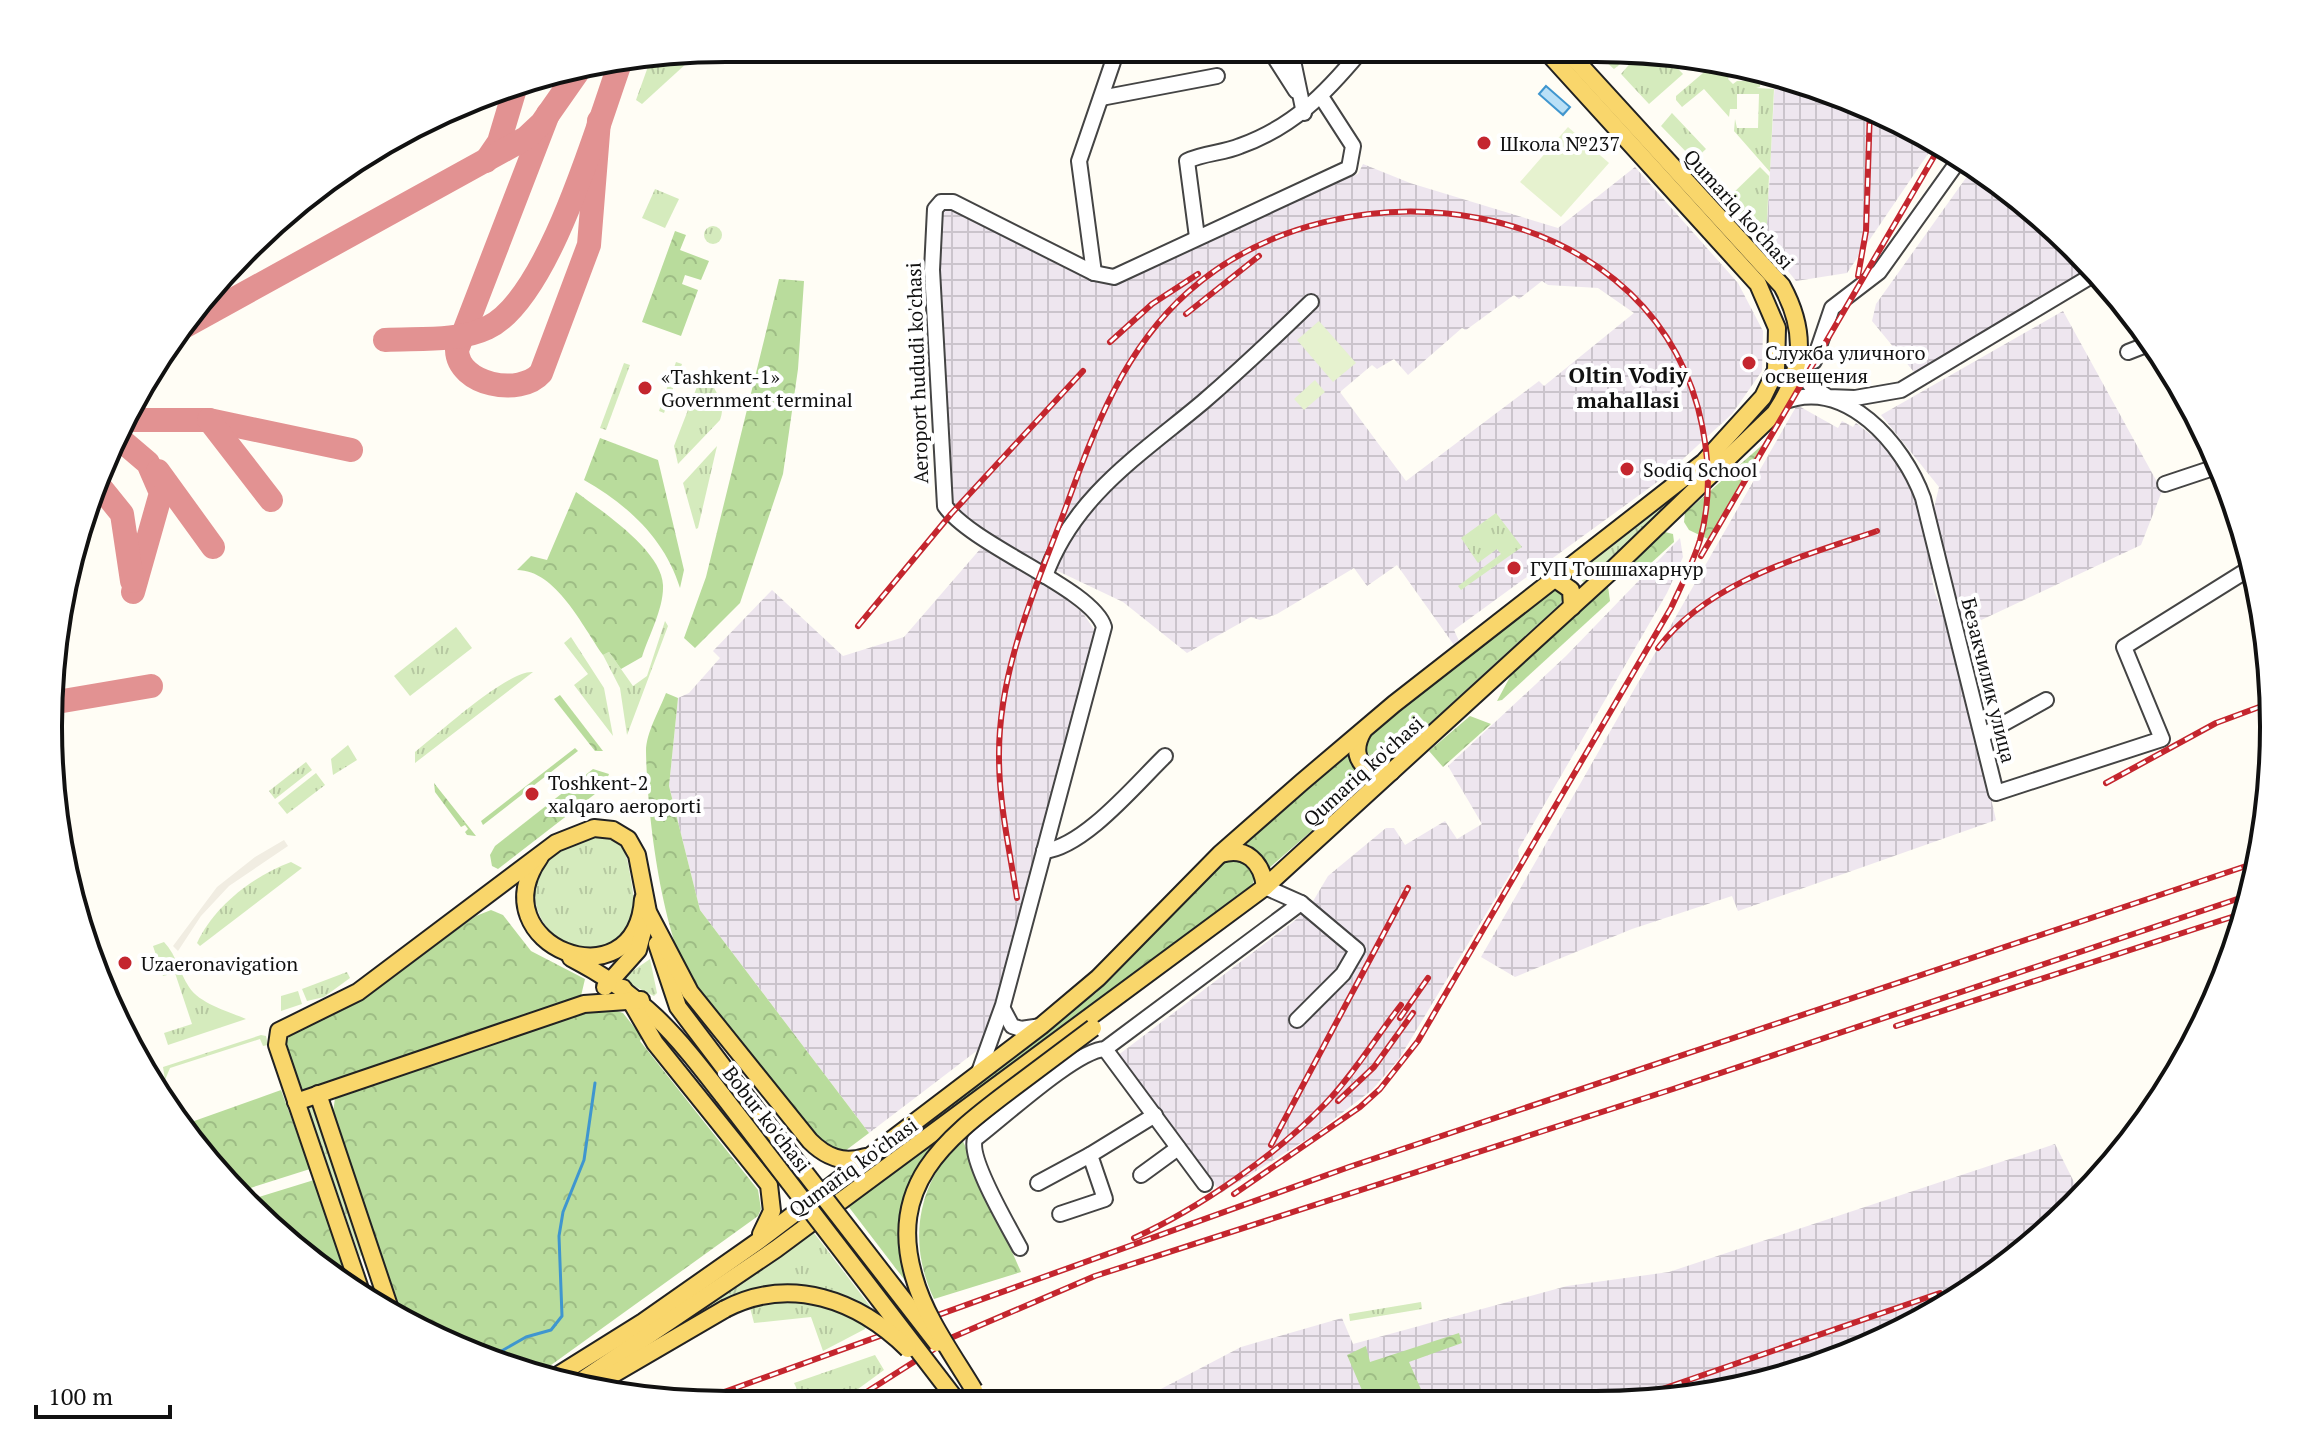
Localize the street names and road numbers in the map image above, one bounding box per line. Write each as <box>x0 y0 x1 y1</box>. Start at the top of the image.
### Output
street label: Qumariq ko'chasi <box>1678 143 1800 275</box>
street label: Aeroport hududi ko'chasi <box>900 262 934 484</box>
street label: Безакчилик улица <box>1955 595 2023 765</box>
street label: Qumariq ko'chasi <box>1297 710 1429 832</box>
street label: Bobur ko'chasi <box>717 1060 817 1178</box>
street label: Qumariq ko'chasi <box>783 1111 923 1223</box>

